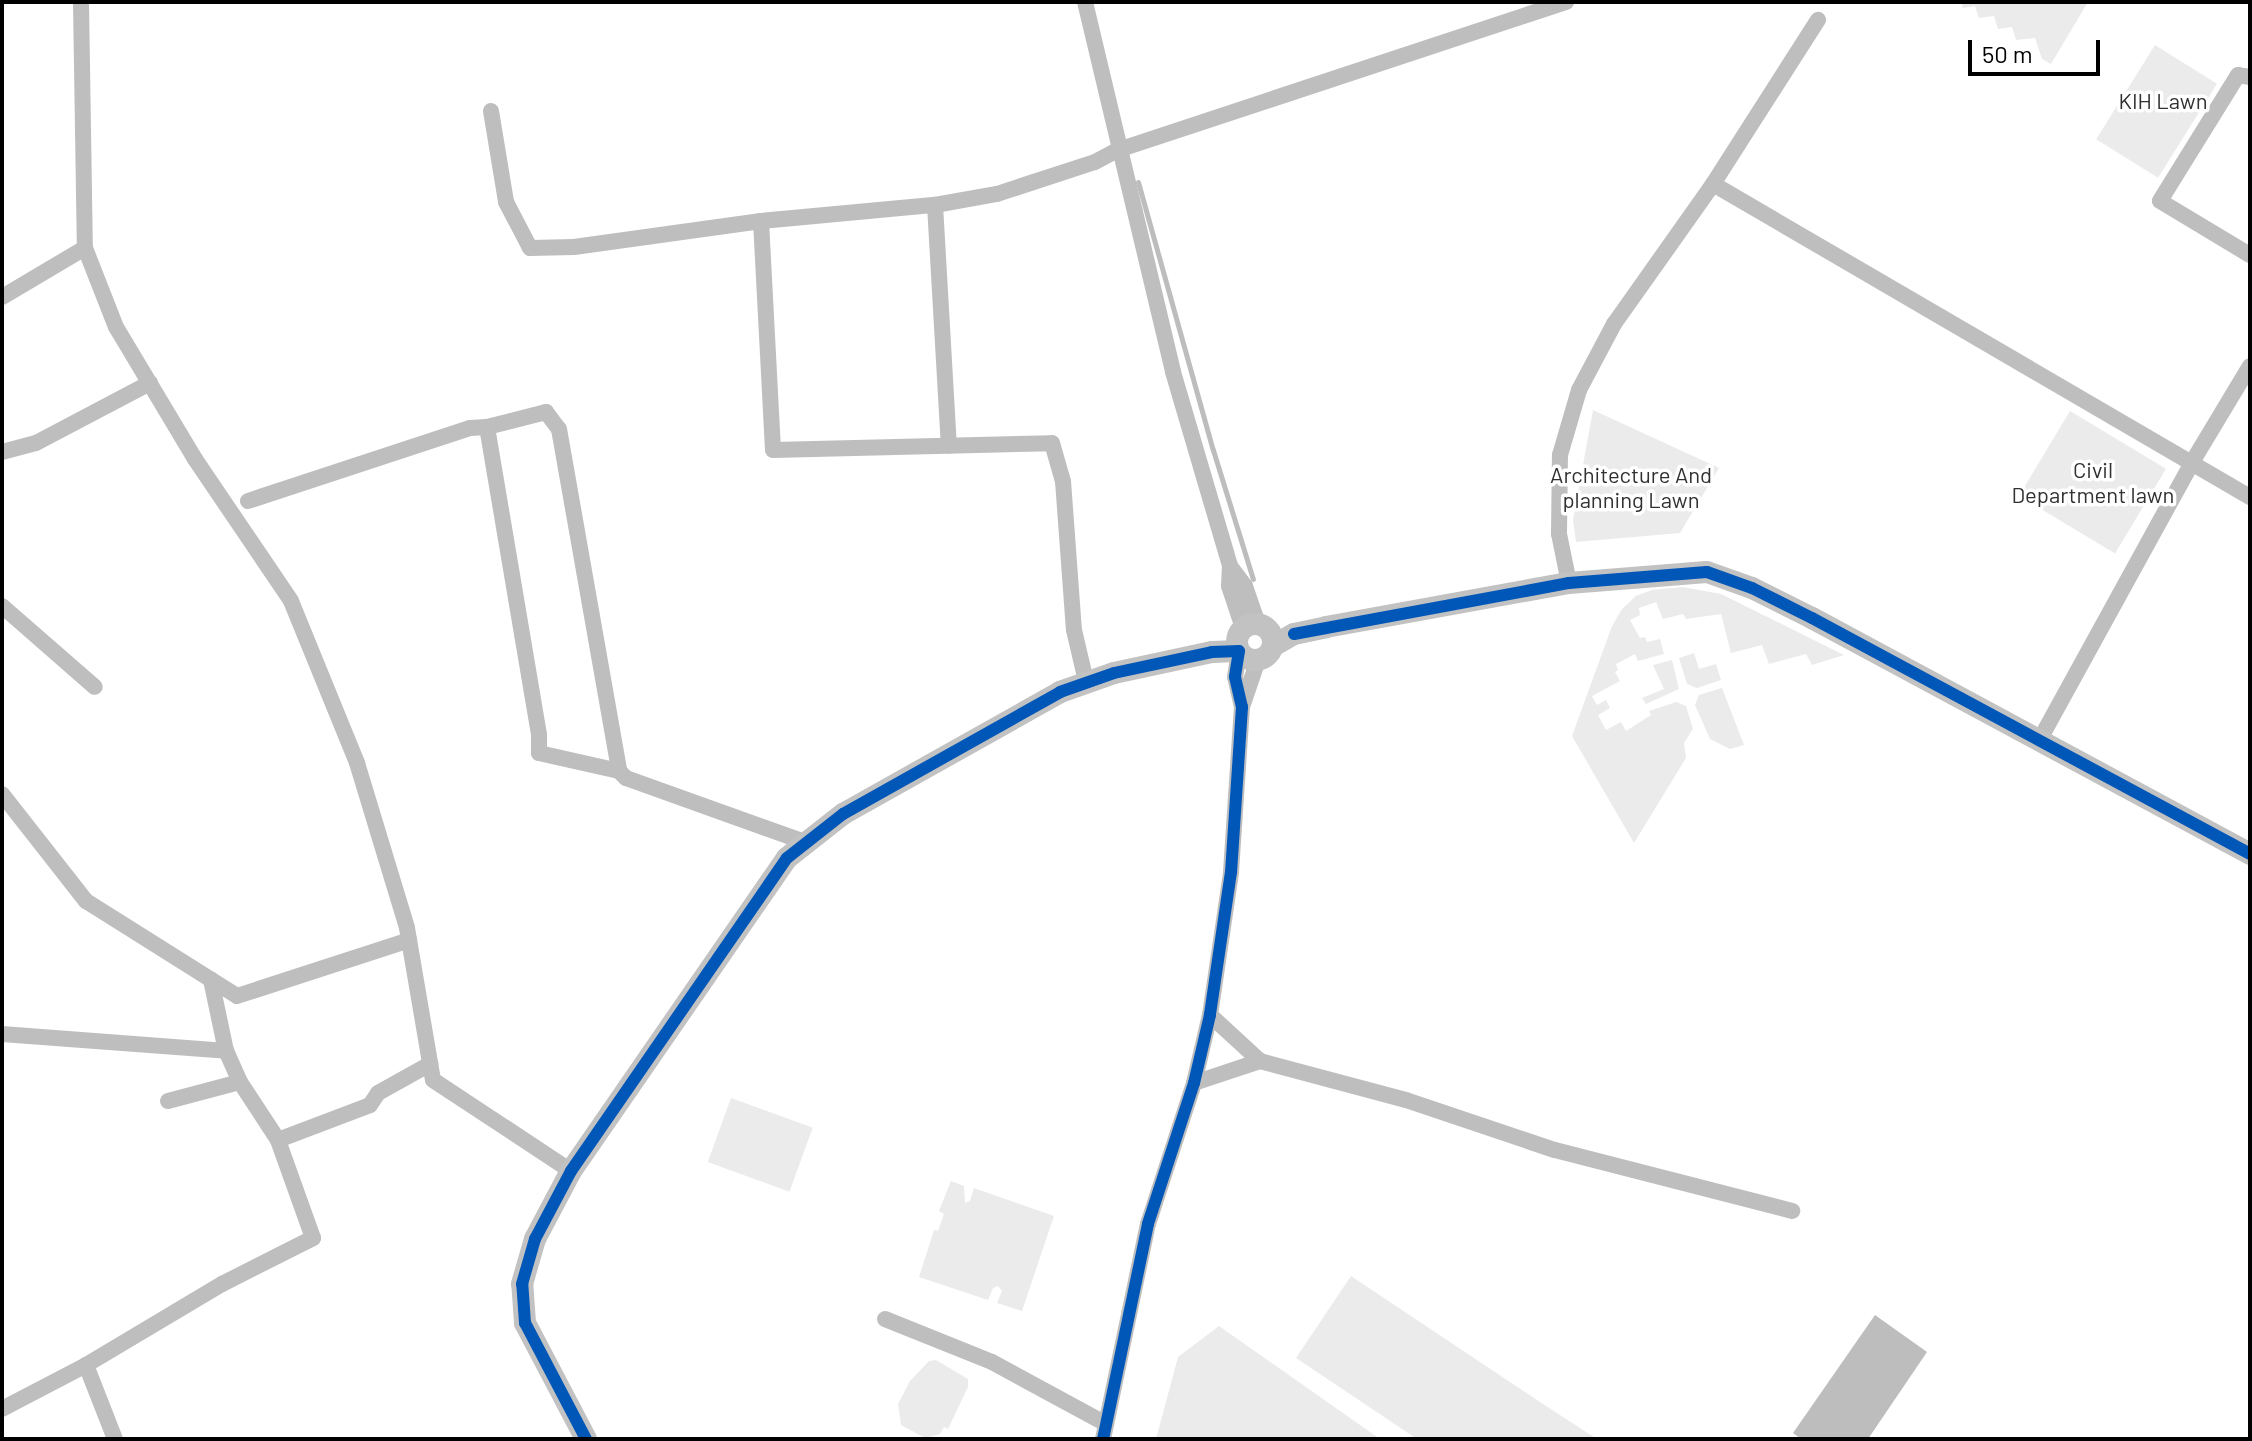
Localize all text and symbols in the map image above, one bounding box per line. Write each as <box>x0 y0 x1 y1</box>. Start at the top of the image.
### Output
scale bar <box>1972 24 2104 74</box>
text: 50 m <box>1982 39 2033 68</box>
park label: KIH Lawn <box>2118 88 2208 114</box>
park label: Civil Department lawn <box>2012 456 2174 508</box>
park label: Architecture And planning Lawn <box>1550 461 1712 512</box>

